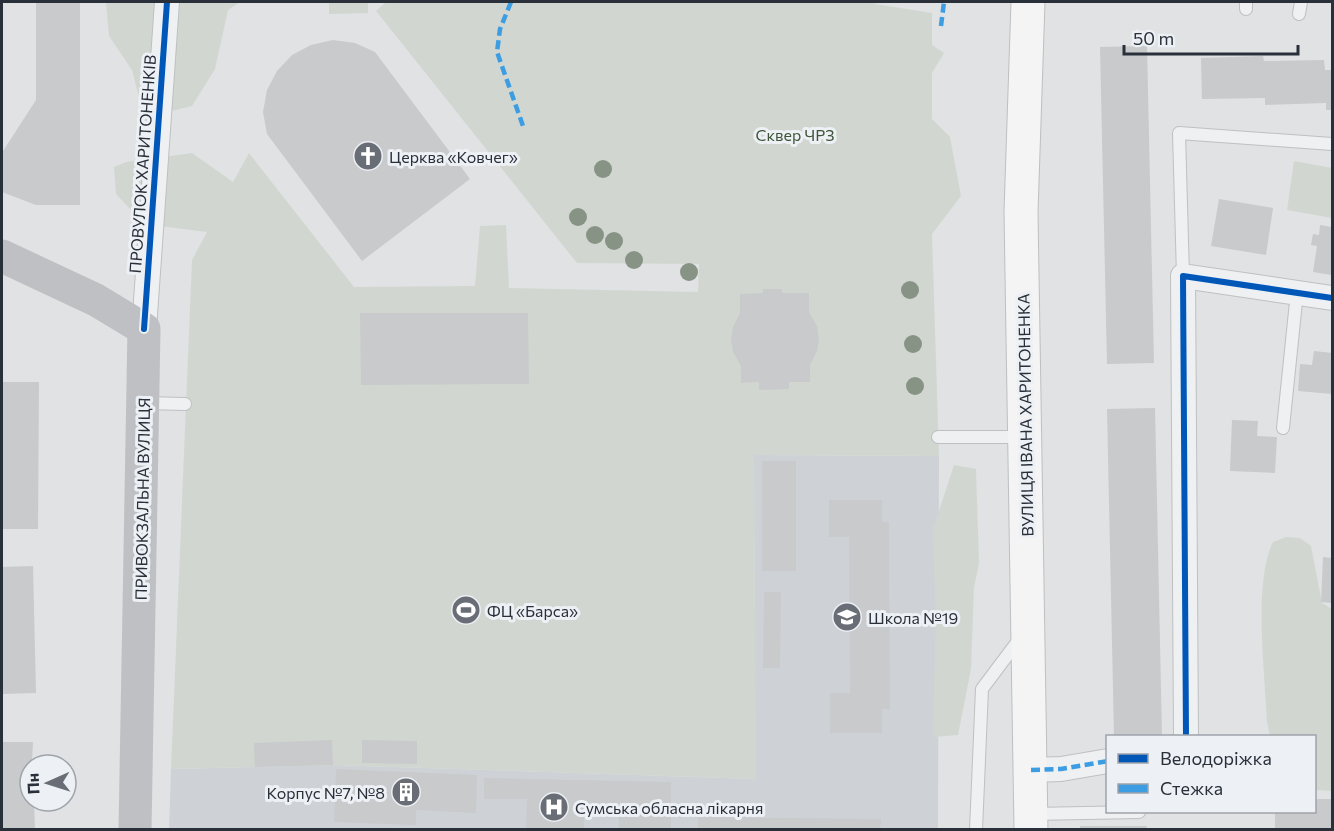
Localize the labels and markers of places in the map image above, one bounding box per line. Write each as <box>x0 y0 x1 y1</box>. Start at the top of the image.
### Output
church icon: Церква «Ковчег» <box>352 140 384 172</box>
place label: Церква «Ковчег» <box>389 147 518 166</box>
sports icon: ФЦ «Барса» <box>450 594 482 626</box>
place label: ФЦ «Барса» <box>487 601 578 620</box>
school or university icon: Школа №19 <box>831 601 863 633</box>
place label: Школа №19 <box>868 608 958 627</box>
building icon: Корпус №7, №8 <box>390 776 422 808</box>
place label: Корпус №7, №8 <box>267 783 385 802</box>
hospital icon: Сумська обласна лікарня <box>538 791 570 823</box>
place label: Сумська обласна лікарня <box>575 798 763 817</box>

